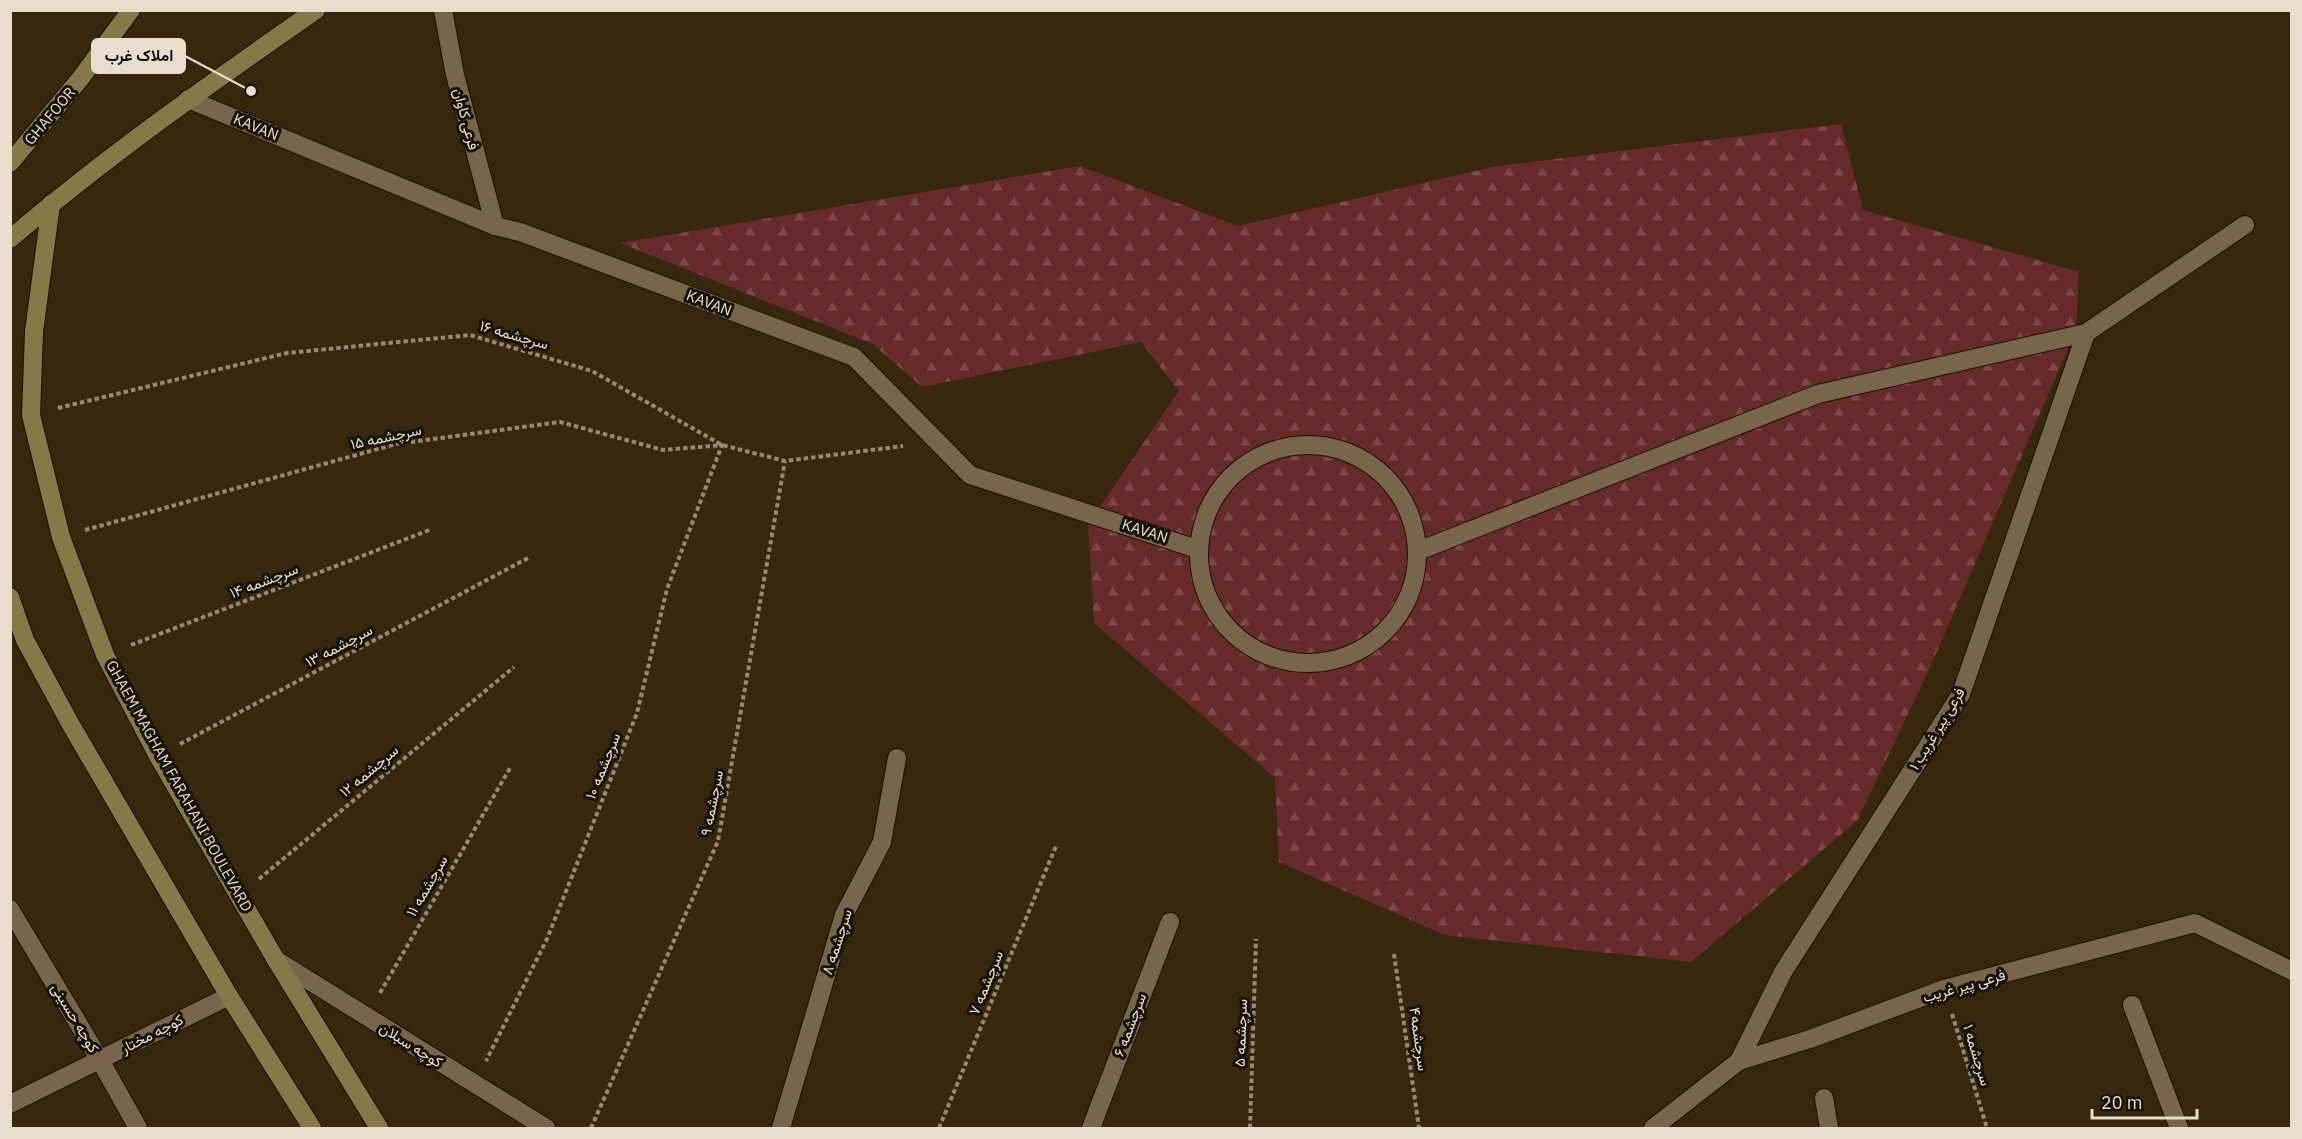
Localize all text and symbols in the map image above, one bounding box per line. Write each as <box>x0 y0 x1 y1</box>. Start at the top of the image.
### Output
callout: املاک غرب <box>92 39 185 73</box>
text: املاک غرب <box>105 45 173 66</box>
street label: GHAFOOR <box>20 83 79 148</box>
street label: فرعی کاوان <box>448 86 484 152</box>
street label: KAVAN <box>231 109 282 144</box>
street label: KAVAN <box>684 285 735 320</box>
street label: ۱۶ سرچشمه <box>477 316 551 354</box>
street label: سرچشمه ۱۵ <box>349 420 424 454</box>
street label: KAVAN <box>1120 514 1171 547</box>
street label: سرچشمه ۱۴ <box>227 559 301 603</box>
street label: سرچشمه ۱۳ <box>302 620 376 672</box>
street label: GHAEM MAGHAM FARAHANI BOULEVARD <box>102 657 257 915</box>
street label: فرعی پیر غریب ۱ <box>1904 684 1970 774</box>
street label: سرچشمه ۱۰ <box>581 730 625 802</box>
street label: سرچشمه ۱۲ <box>335 740 403 802</box>
street label: سرچشمه ۹ <box>696 768 728 837</box>
street label: سرچشمه ۱۱ <box>401 852 453 920</box>
street label: سرچشمه ۸ <box>817 906 857 977</box>
street label: سرچشمه ۷ <box>964 948 1008 1018</box>
street label: فرعی پیر غریب <box>1920 965 2008 1007</box>
street label: کوچه حسینی <box>46 980 104 1057</box>
street label: سرچشمه ۶ <box>1109 990 1151 1060</box>
street label: سرچشمه ۵ <box>1230 999 1252 1067</box>
street label: سرچشمه۴ <box>1405 1006 1433 1072</box>
street label: کوچه مختار <box>116 1010 187 1059</box>
street label: کوچه سبلان <box>376 1018 447 1072</box>
street label: سرچشمه ۱ <box>1958 1022 1996 1088</box>
scale bar <box>2092 1082 2197 1120</box>
text: 20 m <box>2101 1091 2143 1114</box>

